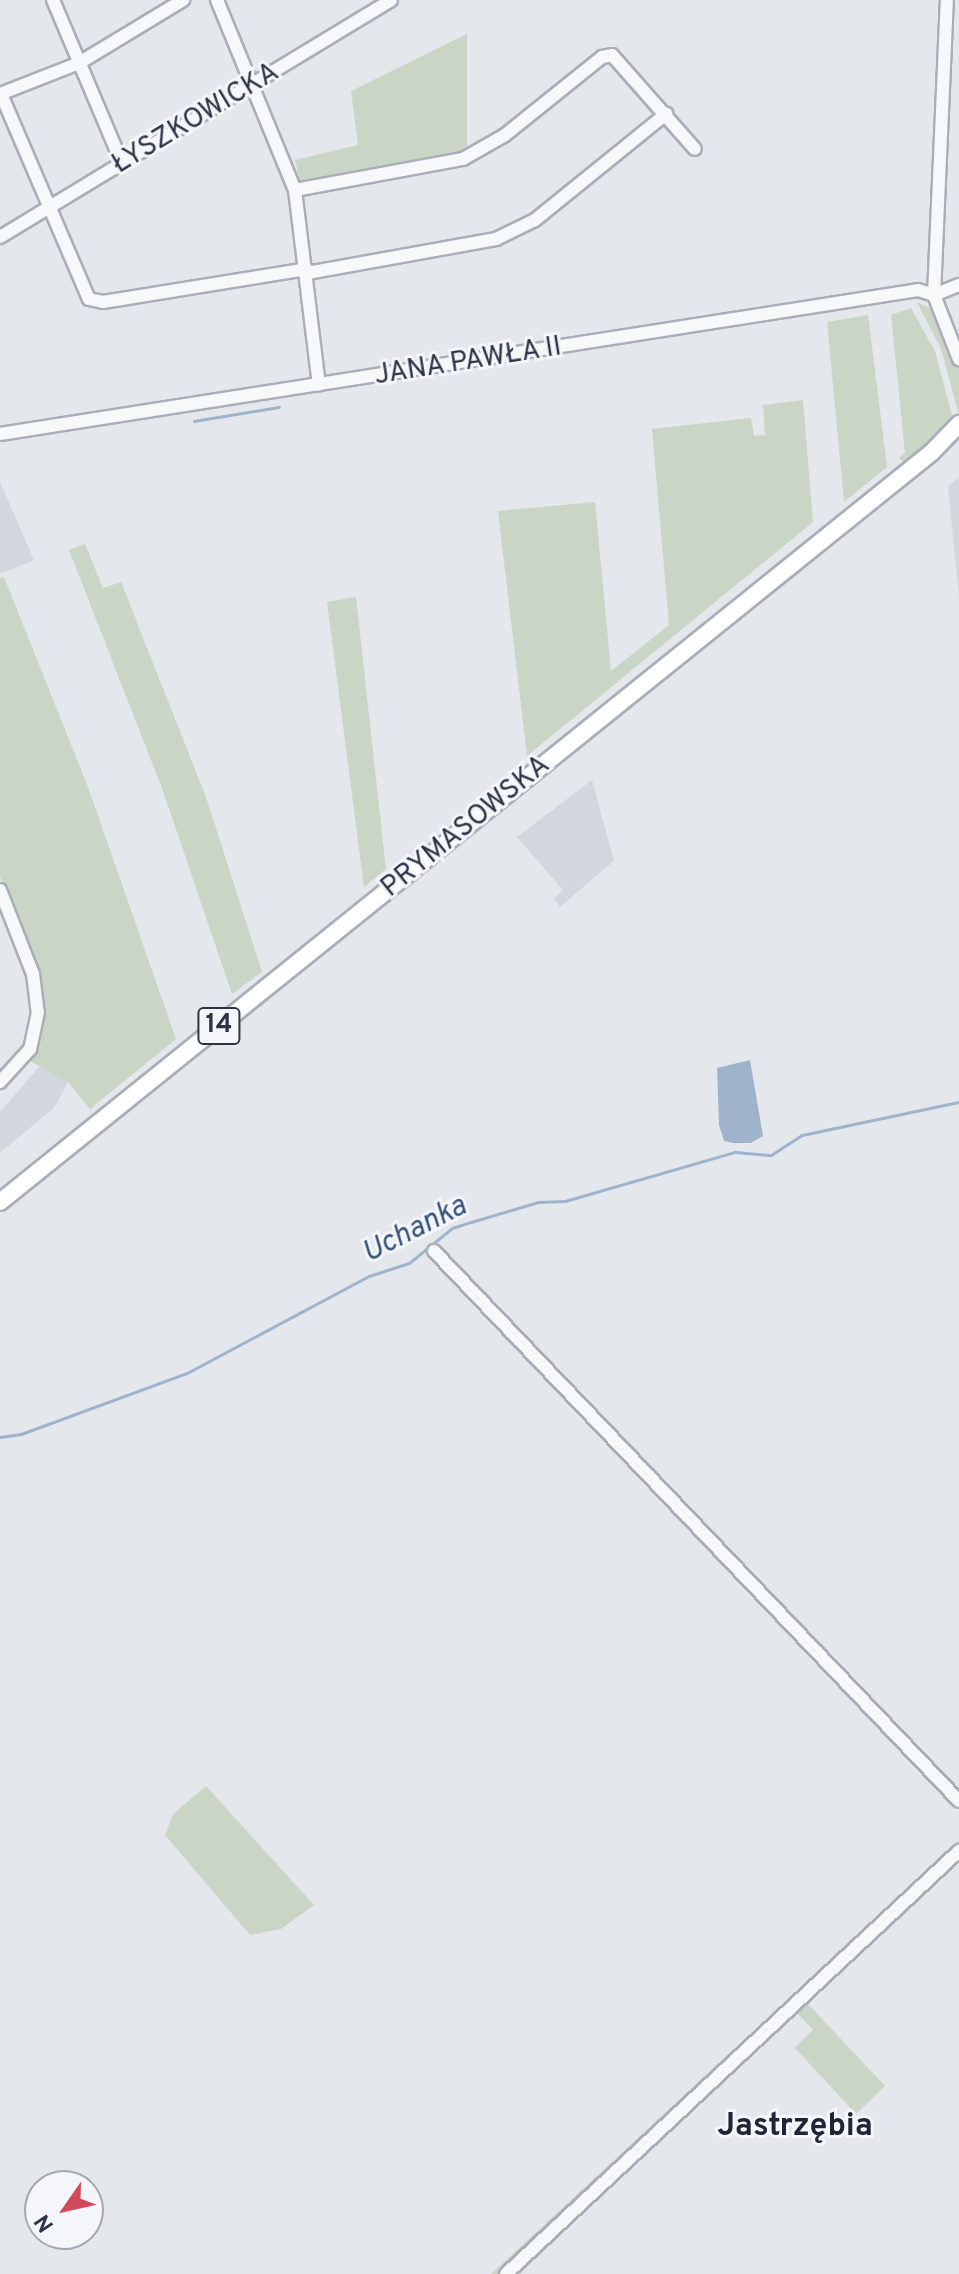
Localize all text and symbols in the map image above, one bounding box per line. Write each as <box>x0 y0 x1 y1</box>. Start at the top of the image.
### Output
street label: ŁYSZKOWICKA <box>107 56 285 182</box>
street label: JANA PAWŁA II <box>371 330 565 394</box>
street label: PRYMASOWSKA <box>375 749 557 905</box>
road number: 14 <box>197 1004 241 1048</box>
water label: Uchanka <box>357 1190 473 1272</box>
district label: Jastrzębia <box>717 2108 873 2146</box>
north arrow <box>24 2170 104 2250</box>
text: N <box>30 2208 61 2237</box>

